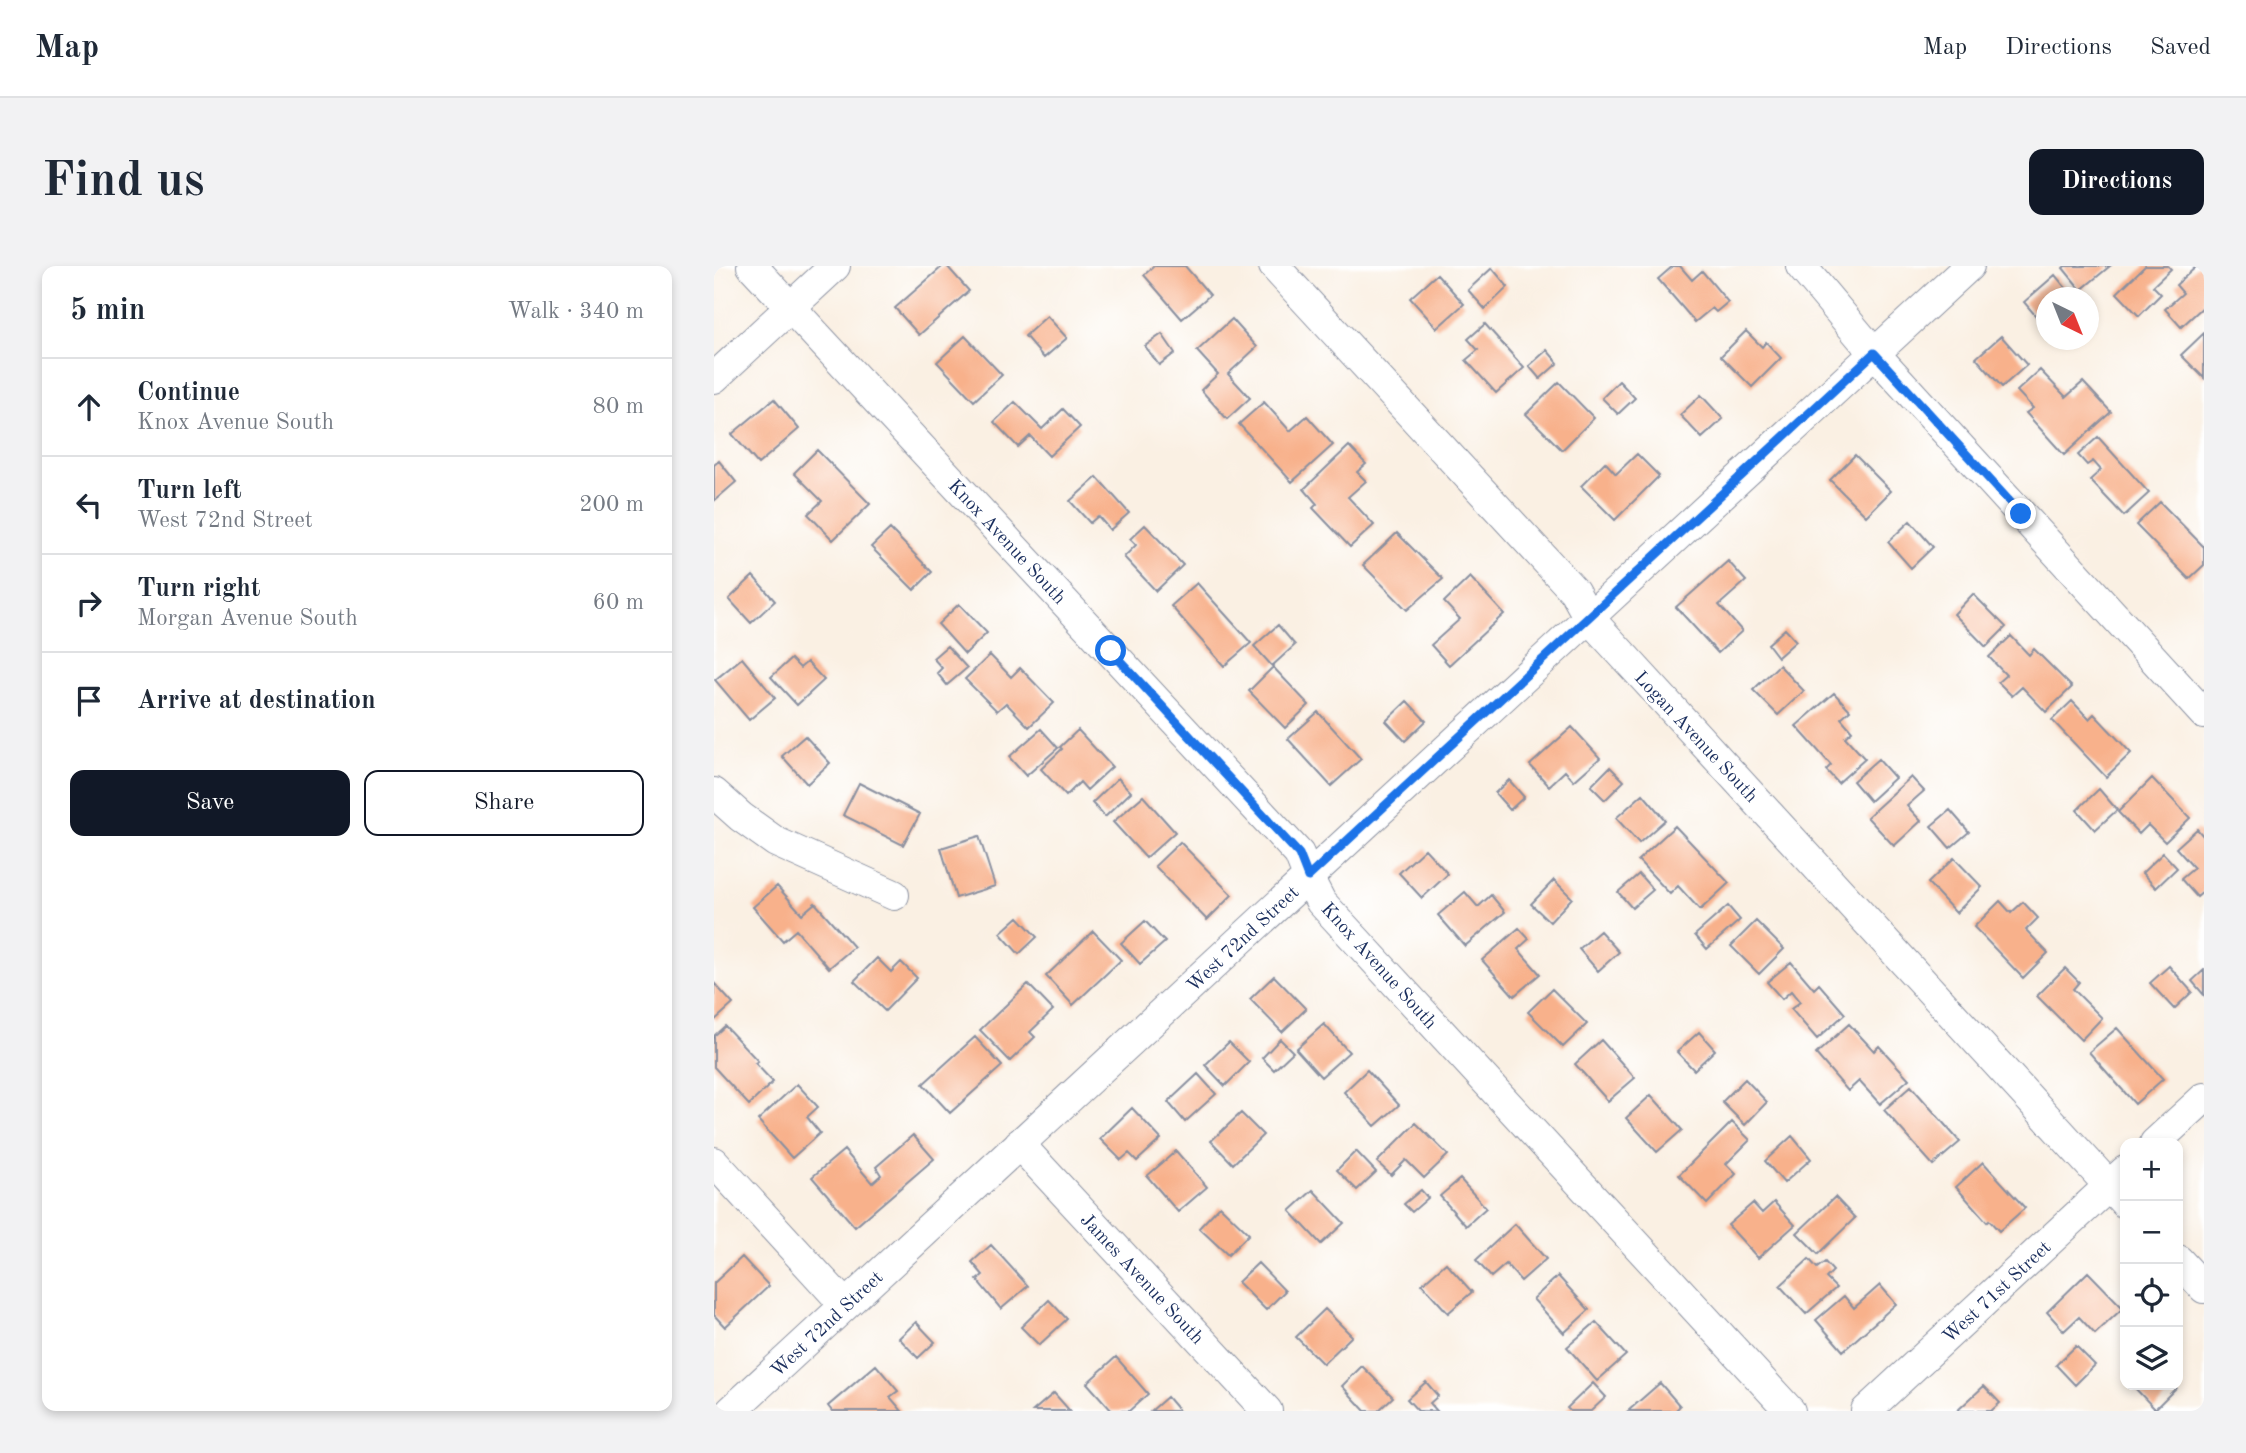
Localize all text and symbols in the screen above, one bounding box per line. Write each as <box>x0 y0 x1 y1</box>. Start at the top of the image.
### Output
text: Map <box>35 32 99 65</box>
text: Map <box>1923 36 1967 60</box>
text: Directions <box>2005 36 2112 60</box>
text: Saved <box>2150 36 2211 60</box>
button: Directions <box>2029 149 2204 215</box>
text: Find us <box>42 158 205 207</box>
north arrow <box>2036 287 2099 350</box>
text: 5 min <box>70 296 145 326</box>
text: Walk · 340 m <box>508 300 644 323</box>
text: Continue <box>137 380 240 406</box>
icon: ahead <box>70 388 108 426</box>
text: 80 m <box>593 395 644 418</box>
text: Knox Avenue South <box>137 411 334 434</box>
street label: Knox Avenue South <box>944 477 1069 609</box>
text: Turn left <box>137 478 242 504</box>
icon: left <box>70 486 108 524</box>
text: 200 m <box>579 493 644 516</box>
route end <box>2005 498 2036 529</box>
text: West 72nd Street <box>137 509 313 532</box>
text: Turn right <box>137 576 260 602</box>
icon: right <box>70 584 108 622</box>
text: 60 m <box>593 591 644 614</box>
text: Morgan Avenue South <box>137 607 358 630</box>
route start <box>1095 635 1126 666</box>
street label: Logan Avenue South <box>1630 669 1761 807</box>
icon: arrive <box>70 682 108 720</box>
text: Arrive at destination <box>137 688 376 714</box>
button: Save <box>70 770 350 836</box>
button: Share <box>364 770 644 836</box>
street label: West 72nd Street <box>1184 883 1303 996</box>
street label: Knox Avenue South <box>1317 900 1440 1034</box>
map controls <box>2120 1138 2183 1390</box>
button: + <box>2120 1138 2183 1201</box>
button: − <box>2120 1201 2183 1264</box>
street label: James Avenue South <box>1076 1211 1206 1349</box>
street label: West 71st Street <box>1940 1238 2055 1348</box>
button: locate <box>2120 1264 2183 1327</box>
street label: West 72nd Street <box>768 1268 887 1381</box>
button: layers <box>2120 1327 2183 1390</box>

